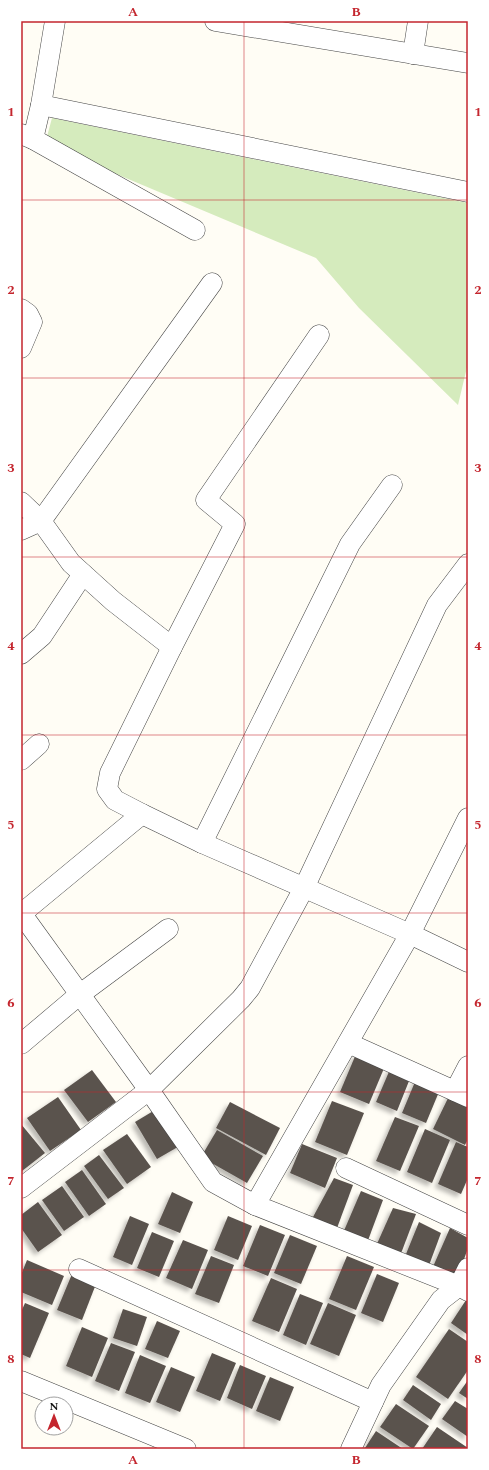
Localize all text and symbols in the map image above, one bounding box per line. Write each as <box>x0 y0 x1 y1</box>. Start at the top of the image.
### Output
text: A <box>128 2 138 22</box>
text: B <box>351 2 361 22</box>
text: 1 <box>7 102 15 122</box>
text: 1 <box>474 102 482 122</box>
text: 2 <box>7 280 15 300</box>
text: 2 <box>474 280 482 300</box>
text: 3 <box>7 458 15 478</box>
text: 3 <box>474 458 482 478</box>
text: 4 <box>7 636 15 656</box>
text: 4 <box>474 636 482 656</box>
text: 5 <box>7 815 15 835</box>
text: 5 <box>474 815 482 835</box>
text: 6 <box>7 993 15 1013</box>
text: 6 <box>474 993 482 1013</box>
text: 7 <box>7 1171 15 1191</box>
text: 7 <box>474 1171 482 1191</box>
text: 8 <box>7 1349 15 1369</box>
text: 8 <box>474 1349 482 1369</box>
north arrow <box>34 1396 74 1436</box>
text: N <box>50 1398 59 1415</box>
text: A <box>128 1450 138 1470</box>
text: B <box>351 1450 361 1470</box>

